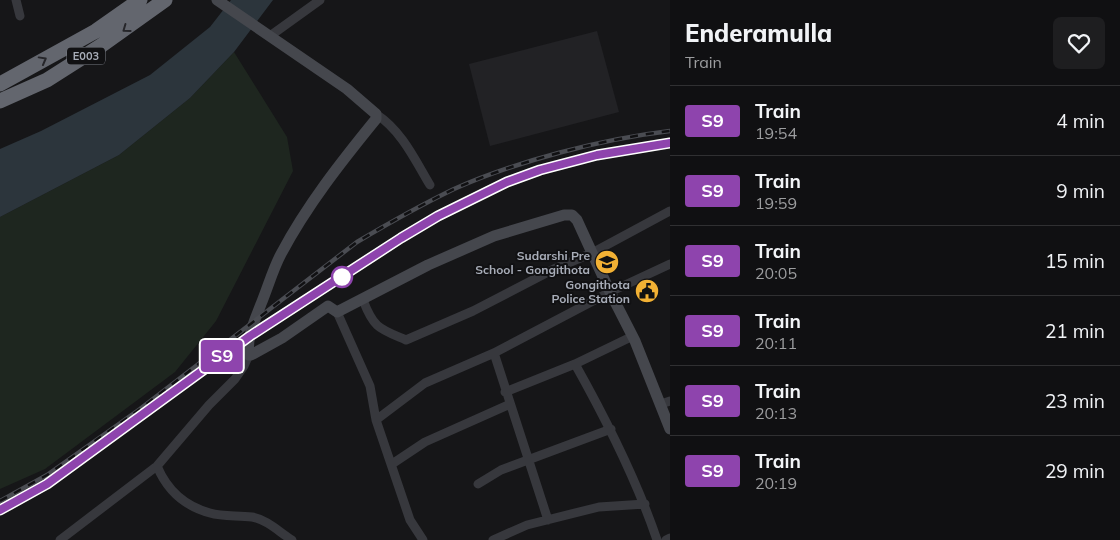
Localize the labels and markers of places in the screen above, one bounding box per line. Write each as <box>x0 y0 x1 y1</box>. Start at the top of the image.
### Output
place label: Sudarshi Pre School - Gongithota <box>475 248 590 277</box>
school or university icon: Sudarshi Pre School - Gongithota <box>594 249 620 275</box>
unlabelled marker <box>331 266 353 288</box>
place label: Gongithota Police Station <box>551 277 630 306</box>
public building icon: Gongithota Police Station <box>634 278 660 304</box>

